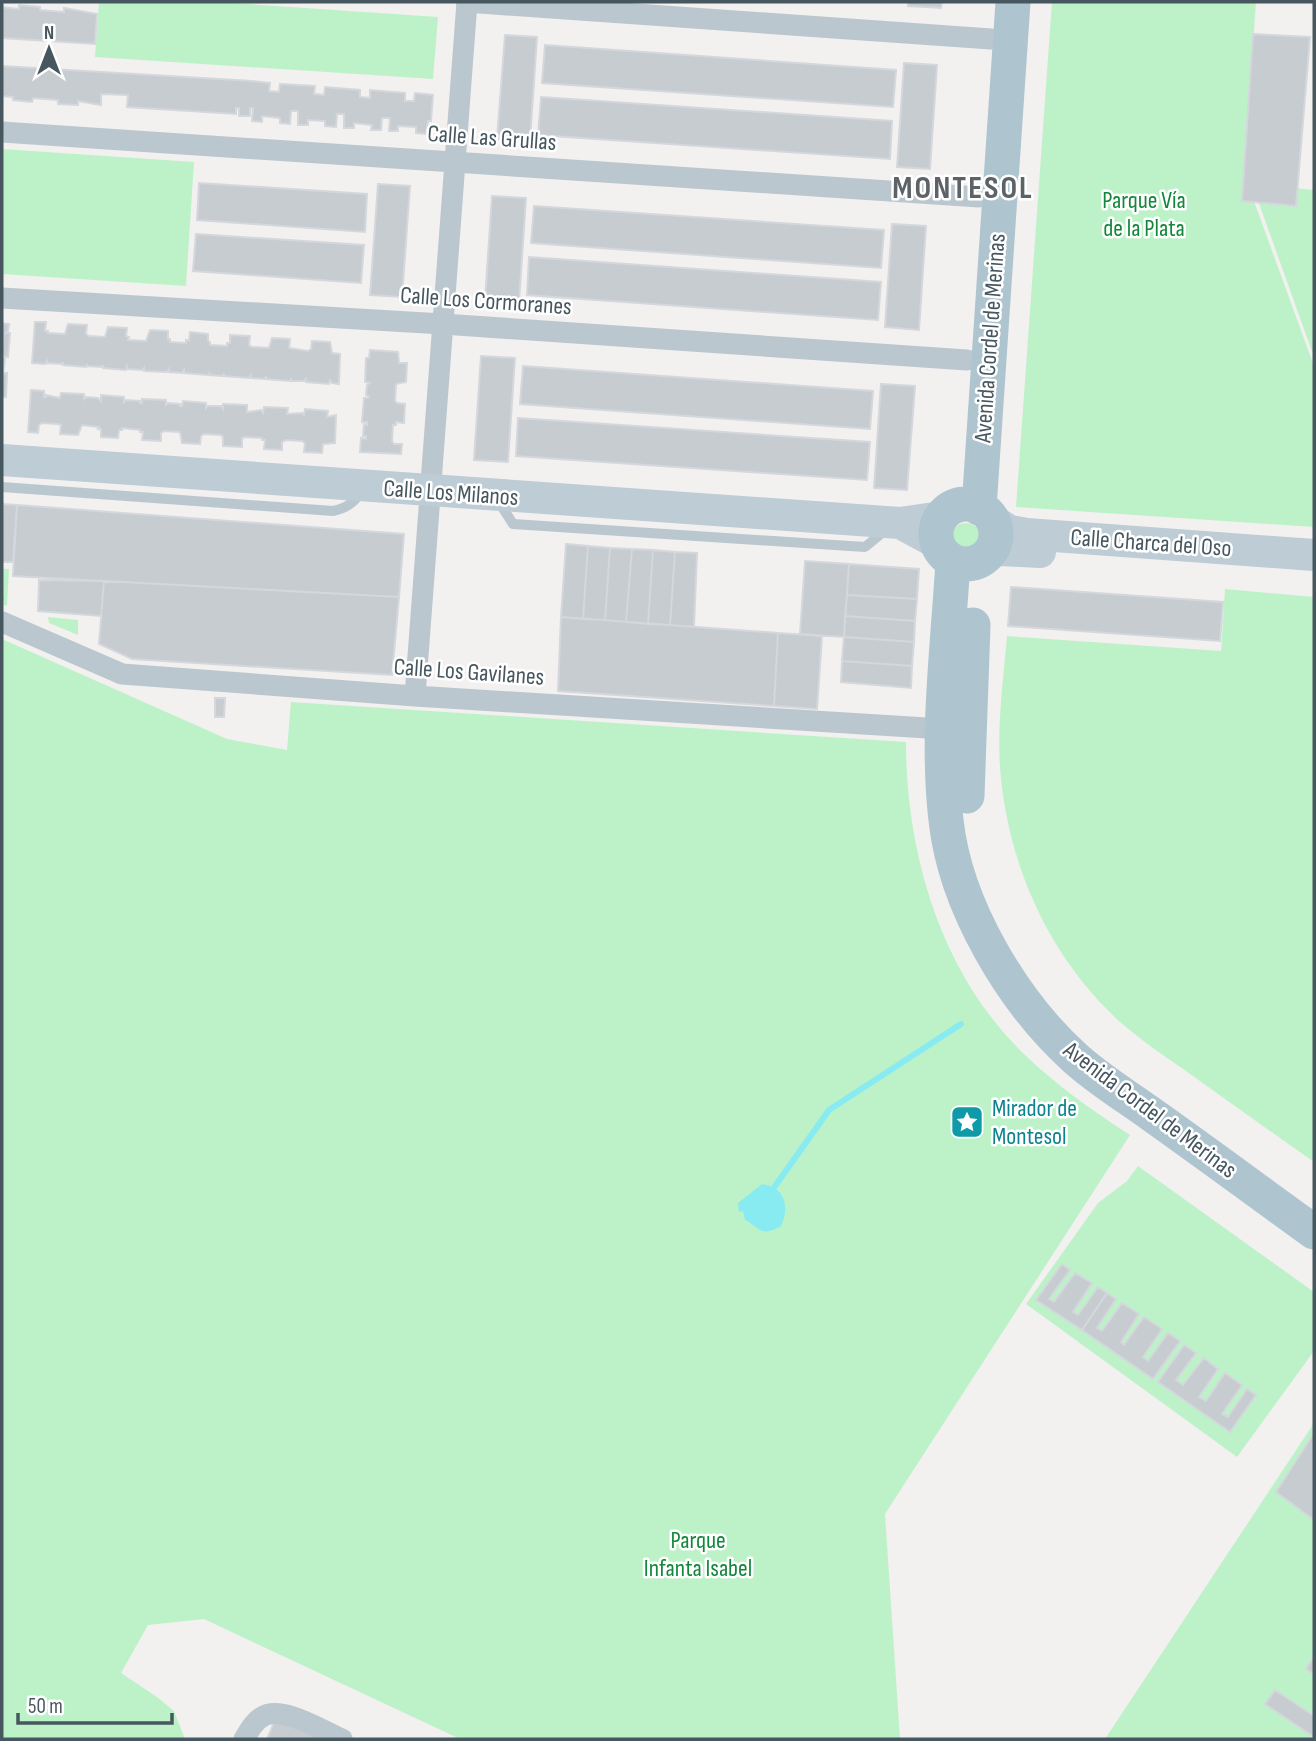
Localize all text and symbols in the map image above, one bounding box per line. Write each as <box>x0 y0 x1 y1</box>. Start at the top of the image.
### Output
north arrow <box>14 14 84 84</box>
text: N <box>44 22 54 45</box>
street label: Calle Las Grullas <box>427 119 557 157</box>
district label: MONTESOL <box>892 169 1034 208</box>
park label: Parque Vía de la Plata <box>1102 186 1186 243</box>
street label: Avenida Cordel de Merinas <box>968 233 1012 444</box>
street label: Calle Los Cormoranes <box>399 281 573 321</box>
street label: Calle Los Milanos <box>383 474 519 512</box>
street label: Calle Charca del Oso <box>1070 523 1232 563</box>
street label: Calle Los Gavilanes <box>393 652 545 692</box>
street label: Avenida Cordel de Merinas <box>1057 1035 1242 1185</box>
place label: Mirador de Montesol <box>992 1094 1077 1151</box>
place icon: Mirador de Montesol <box>948 1103 986 1141</box>
park label: Parque Infanta Isabel <box>644 1526 752 1583</box>
scale bar <box>18 1682 172 1726</box>
text: 50 m <box>28 1694 63 1719</box>

